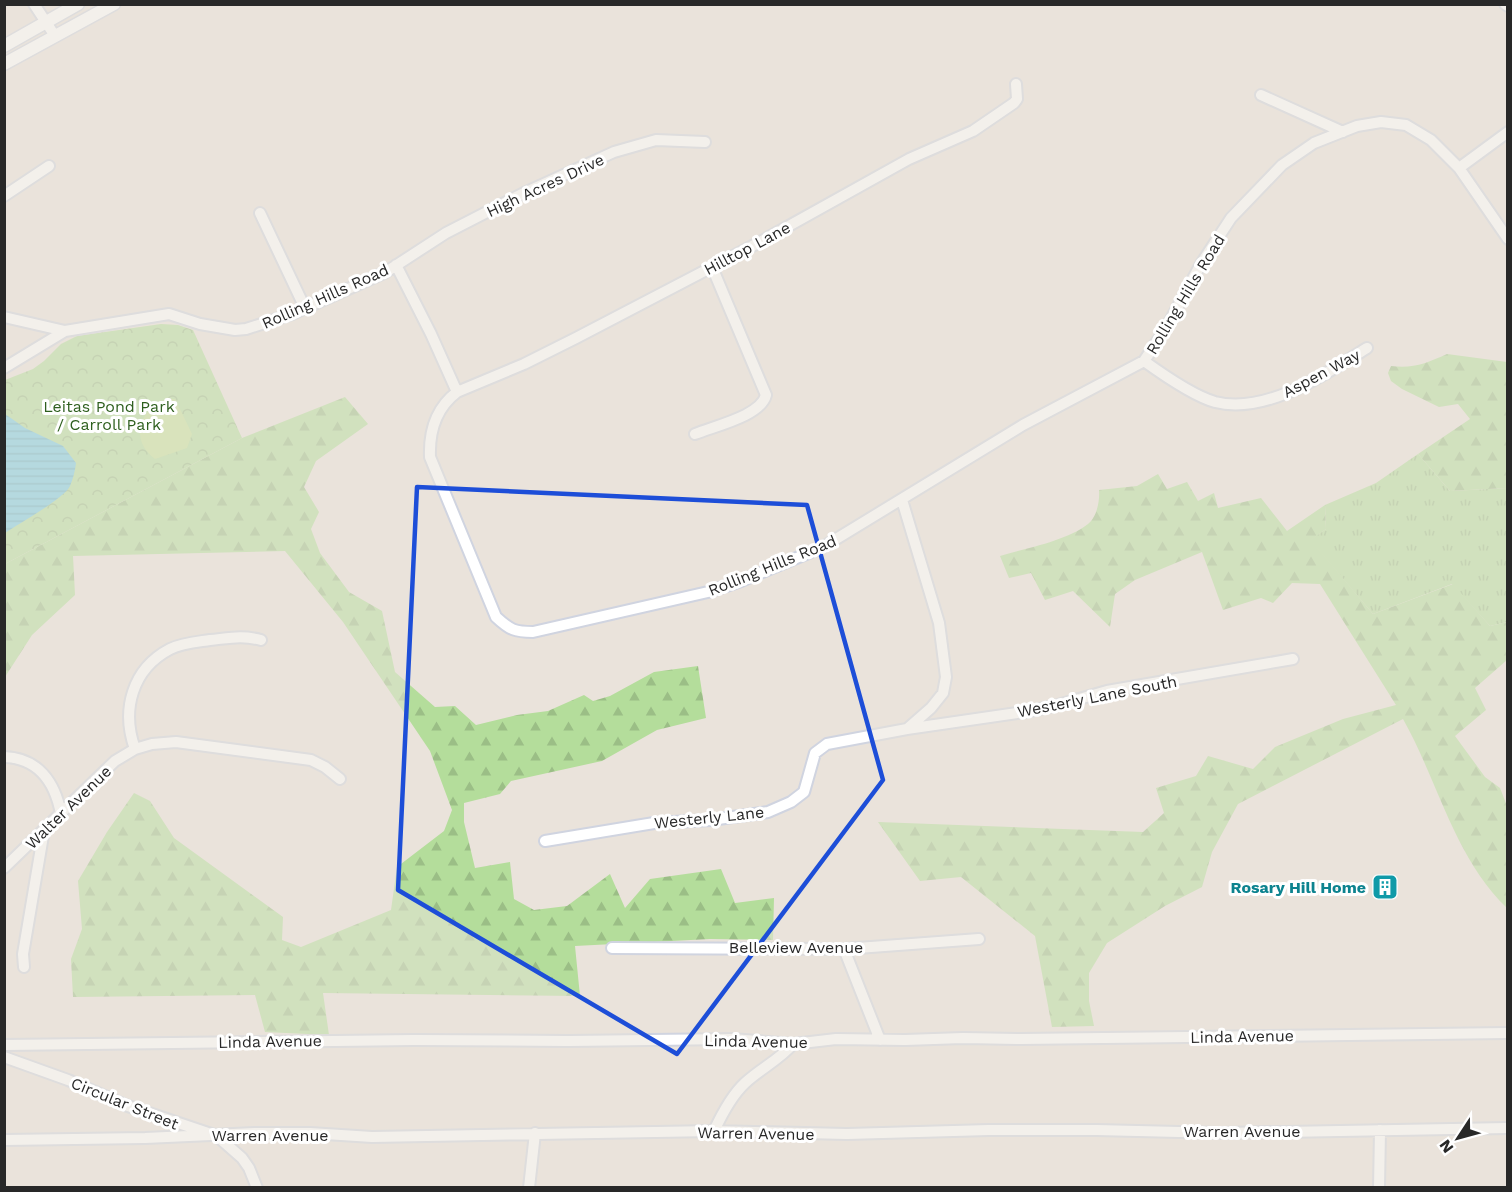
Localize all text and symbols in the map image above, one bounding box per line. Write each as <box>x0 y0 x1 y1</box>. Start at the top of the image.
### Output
street label: High Acres Drive <box>483 150 607 221</box>
street label: Hilltop Lane <box>701 218 794 279</box>
street label: Rolling Hills Road <box>1142 231 1229 358</box>
street label: Rolling Hills Road <box>259 260 391 333</box>
street label: Aspen Way <box>1279 345 1364 402</box>
park label: Leitas Pond Park / Carroll Park <box>43 397 175 434</box>
street label: Rolling Hills Road <box>705 531 839 600</box>
street label: Westerly Lane South <box>1016 672 1179 721</box>
street label: Walter Avenue <box>22 762 115 853</box>
street label: Westerly Lane <box>653 802 765 833</box>
building icon: Rosary Hill Home <box>1370 872 1400 902</box>
place label: Rosary Hill Home <box>1231 878 1366 897</box>
street label: Belleview Avenue <box>729 938 863 957</box>
street label: Linda Avenue <box>1190 1026 1294 1047</box>
street label: Linda Avenue <box>218 1031 322 1052</box>
street label: Linda Avenue <box>704 1031 808 1052</box>
street label: Circular Street <box>68 1073 182 1134</box>
north arrow <box>1428 1108 1488 1168</box>
street label: Warren Avenue <box>1183 1122 1301 1141</box>
street label: Warren Avenue <box>697 1123 815 1144</box>
street label: Warren Avenue <box>211 1126 329 1145</box>
text: N <box>1435 1136 1457 1157</box>

